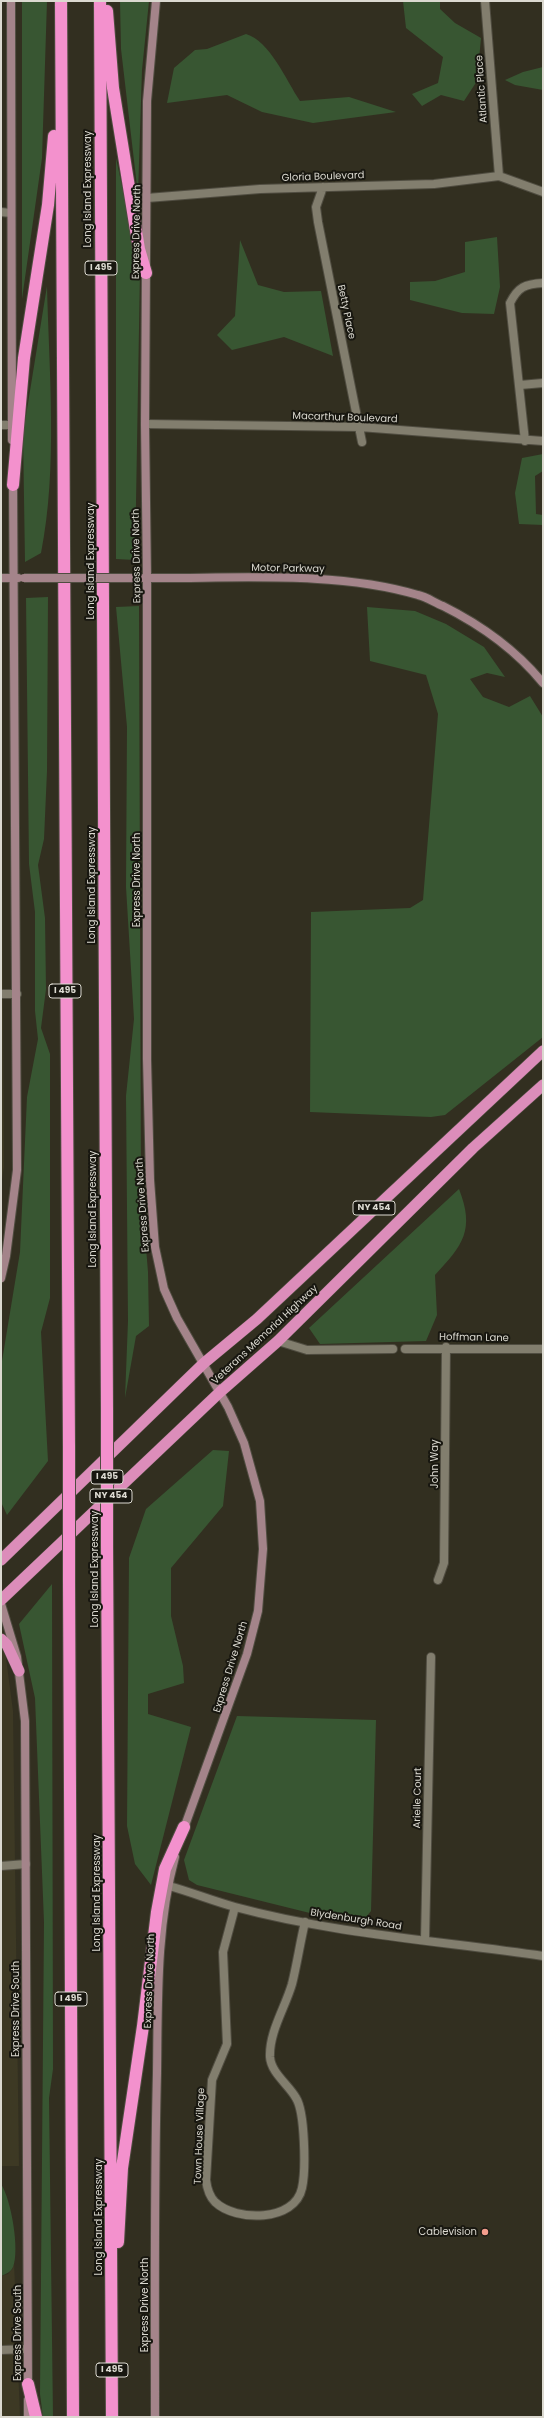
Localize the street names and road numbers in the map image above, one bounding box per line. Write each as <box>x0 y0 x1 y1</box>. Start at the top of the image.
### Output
street label: Atlantic Place <box>474 55 490 123</box>
street label: Long Island Expressway <box>82 131 94 247</box>
street label: Gloria Boulevard <box>281 170 365 184</box>
street label: Express Drive North <box>130 185 144 279</box>
road number: I 495 <box>85 261 117 275</box>
street label: Betty Place <box>334 284 358 340</box>
street label: Macarthur Boulevard <box>292 410 398 426</box>
street label: Long Island Expressway <box>85 503 97 619</box>
street label: Express Drive North <box>130 509 144 603</box>
street label: Motor Parkway <box>251 562 325 576</box>
street label: Long Island Expressway <box>86 827 98 943</box>
street label: Express Drive North <box>131 833 143 927</box>
road number: I 495 <box>49 984 81 998</box>
street label: Long Island Expressway <box>87 1151 99 1267</box>
street label: Express Drive North <box>134 1157 152 1253</box>
road number: NY 454 <box>353 1201 395 1215</box>
street label: Veterans Memorial Highway <box>210 1283 320 1387</box>
street label: Hoffman Lane <box>439 1331 509 1345</box>
street label: John Way <box>429 1439 441 1489</box>
road number: I 495 <box>91 1470 123 1484</box>
road number: NY 454 <box>90 1489 132 1503</box>
street label: Long Island Expressway <box>89 1511 101 1627</box>
street label: Express Drive North <box>211 1620 251 1714</box>
street label: Arielle Court <box>411 1767 425 1829</box>
street label: Long Island Expressway <box>91 1835 103 1951</box>
street label: Blydenburgh Road <box>309 1907 403 1933</box>
street label: Express Drive North <box>142 1933 158 2029</box>
street label: Express Drive South <box>10 1961 22 2057</box>
road number: I 495 <box>55 1992 87 2006</box>
street label: Town House Village <box>192 2087 208 2185</box>
street label: Long Island Expressway <box>93 2159 105 2275</box>
street label: Express Drive North <box>139 2258 151 2352</box>
street label: Express Drive South <box>12 2285 24 2381</box>
road number: I 495 <box>96 2363 128 2377</box>

